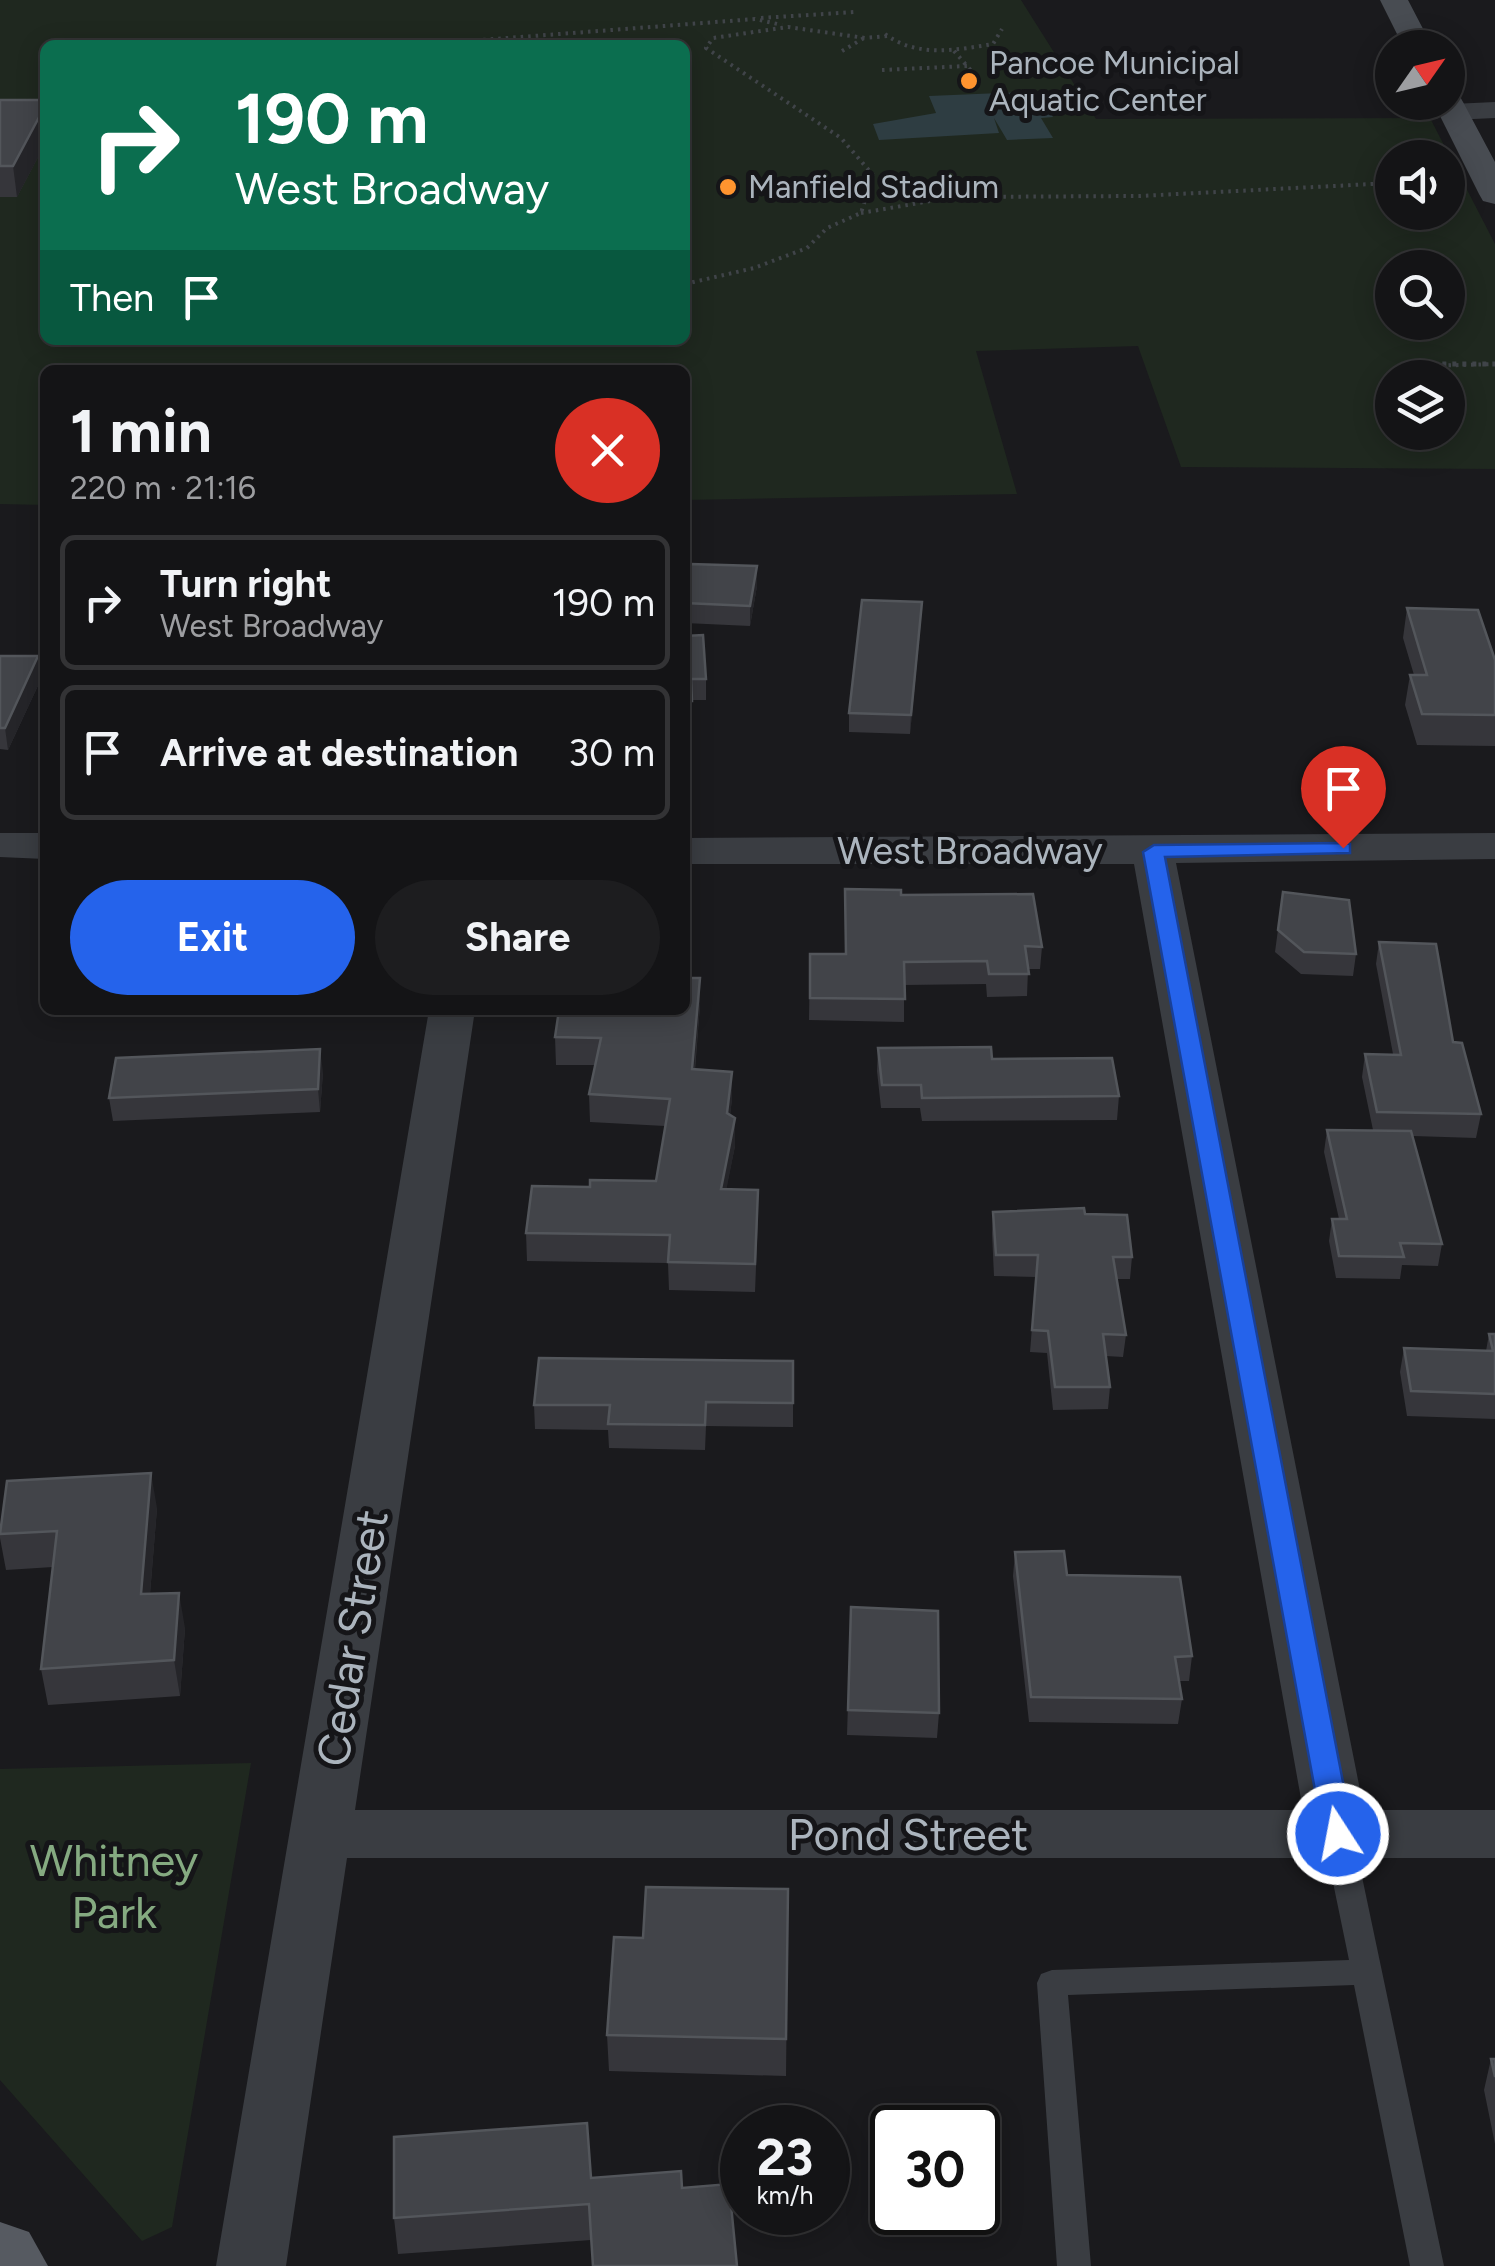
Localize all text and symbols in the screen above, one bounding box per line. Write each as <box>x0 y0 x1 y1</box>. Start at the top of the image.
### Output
north arrow <box>1375 30 1465 120</box>
map controls <box>1375 30 1465 450</box>
place label: Pancoe Municipal Aquatic Center <box>989 44 1240 119</box>
marker: Pancoe Municipal Aquatic Center <box>958 70 980 92</box>
text: 190 m <box>235 76 428 161</box>
icon: right <box>70 80 200 210</box>
button: sound <box>1375 140 1465 230</box>
text: West Broadway <box>235 161 549 215</box>
place label: Manfield Stadium <box>748 168 999 206</box>
marker: Manfield Stadium <box>717 176 739 198</box>
button: search <box>1375 250 1465 340</box>
icon: arrive <box>174 270 229 325</box>
text: Then <box>70 275 154 321</box>
button: layers <box>1375 360 1465 450</box>
text: 1 min <box>70 395 212 467</box>
button: close <box>555 398 660 503</box>
text: 220 m · 21:16 <box>70 469 256 507</box>
text: Turn right <box>160 561 332 607</box>
icon: right <box>75 575 130 630</box>
text: 190 m <box>552 580 655 626</box>
text: West Broadway <box>160 607 383 645</box>
icon: arrive <box>75 725 130 780</box>
text: Arrive at destination <box>160 730 518 776</box>
text: 30 m <box>568 730 655 776</box>
pin <box>1301 746 1386 849</box>
icon: arrive <box>1316 761 1371 816</box>
street label: West Broadway <box>837 828 1103 874</box>
button: Exit <box>70 880 355 995</box>
button: Share <box>375 880 660 995</box>
street label: Cedar Street <box>305 1506 399 1770</box>
position arrow <box>1286 1782 1390 1886</box>
street label: Pond Street <box>788 1807 1028 1861</box>
park label: Whitney Park <box>30 1833 199 1939</box>
speed limit sign: 30 <box>870 2105 1000 2235</box>
text: 23 <box>757 2127 813 2188</box>
text: km/h <box>756 2180 814 2210</box>

